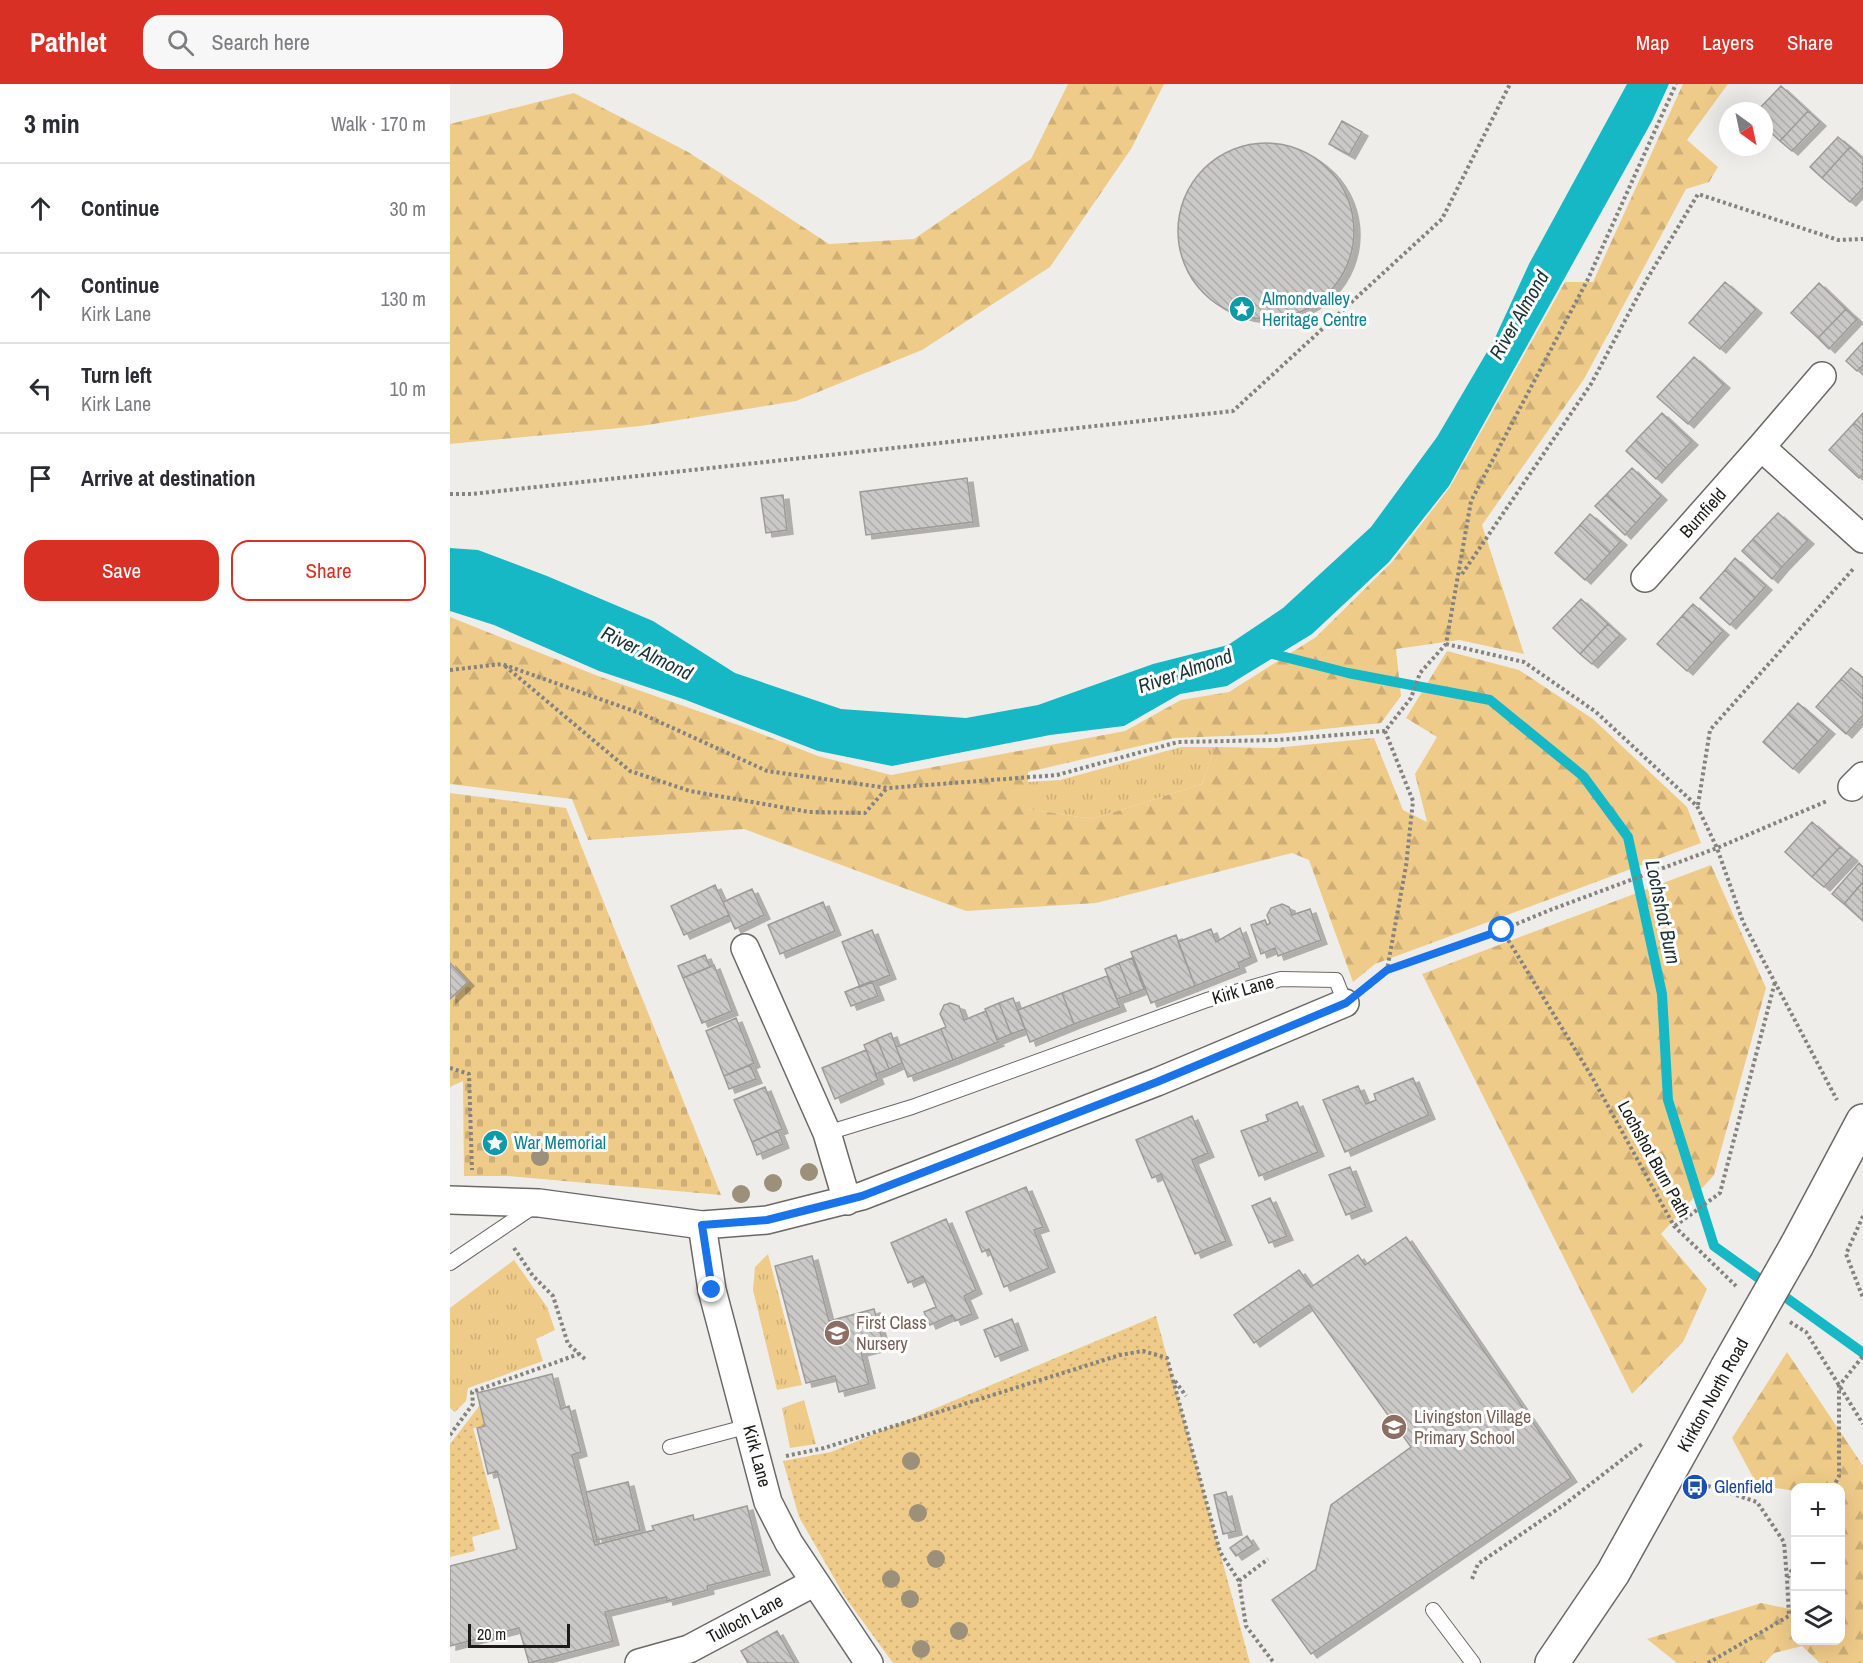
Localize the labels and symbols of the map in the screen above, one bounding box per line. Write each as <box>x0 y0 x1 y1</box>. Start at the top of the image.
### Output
north arrow <box>1719 102 1773 156</box>
water label: River Almond <box>1482 265 1555 364</box>
place label: Almondvalley Heritage Centre <box>1261 286 1367 332</box>
place icon: Almondvalley Heritage Centre <box>1227 294 1257 324</box>
street label: Burnfield <box>1674 482 1732 543</box>
water label: River Almond <box>597 619 698 687</box>
water label: River Almond <box>1134 641 1237 699</box>
water label: Lochshot Burn <box>1639 857 1688 966</box>
route start <box>1488 916 1514 942</box>
street label: Kirk Lane <box>1209 969 1277 1010</box>
street label: Lochshot Burn Path <box>1612 1096 1697 1222</box>
place icon: War Memorial <box>480 1128 510 1158</box>
place label: War Memorial <box>514 1130 606 1155</box>
route end <box>698 1276 724 1302</box>
place label: First Class Nursery <box>856 1310 927 1356</box>
school or university icon: First Class Nursery <box>822 1318 852 1348</box>
street label: Kirkton North Road <box>1671 1333 1754 1456</box>
place label: Livingston Village Primary School <box>1414 1404 1531 1450</box>
school or university icon: Livingston Village Primary School <box>1379 1412 1409 1442</box>
street label: Kirk Lane <box>737 1422 778 1490</box>
bus stop icon: Glenfield <box>1680 1472 1710 1502</box>
place label: Glenfield <box>1714 1474 1773 1499</box>
street label: Tulloch Lane <box>702 1588 787 1649</box>
scale bar <box>468 1621 570 1648</box>

